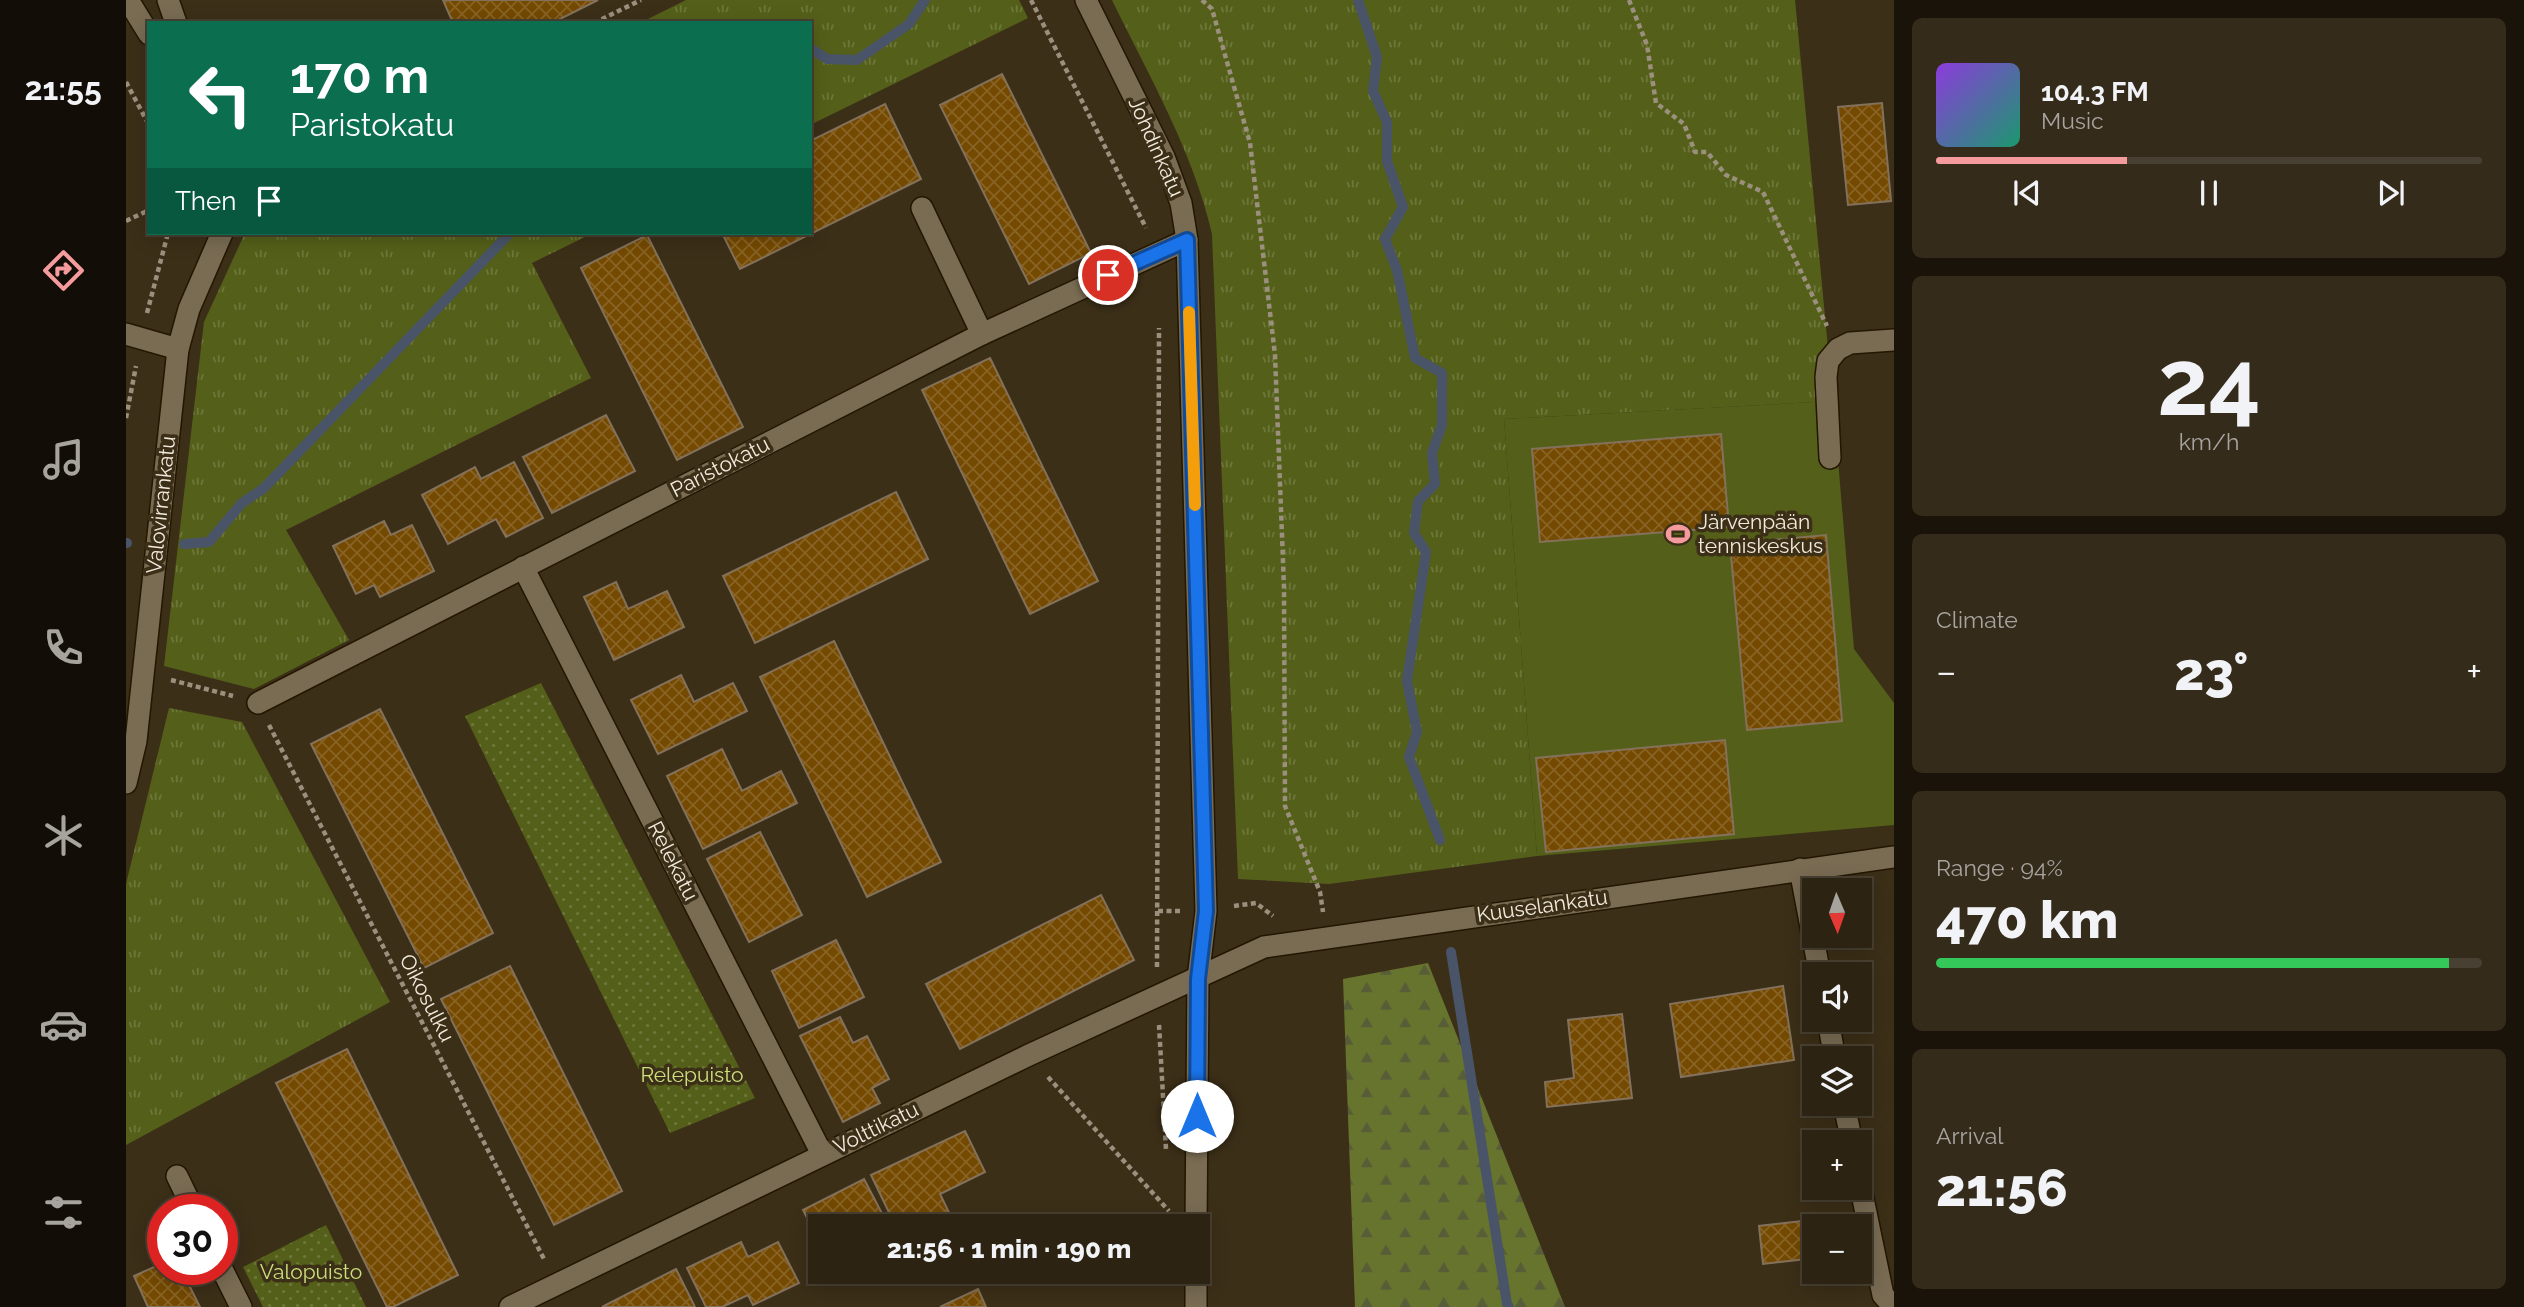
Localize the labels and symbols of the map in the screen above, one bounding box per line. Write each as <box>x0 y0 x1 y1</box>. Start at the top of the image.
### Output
street label: Johdinkatu <box>1123 93 1190 201</box>
pin <box>1078 245 1138 305</box>
street label: Paristokatu <box>666 431 773 502</box>
street label: Valovirrankatu <box>141 435 180 575</box>
place label: Järvenpään tenniskeskus <box>1698 509 1823 558</box>
sports icon: Järvenpään tenniskeskus <box>1664 520 1692 548</box>
street label: Relekatu <box>643 817 704 905</box>
north arrow <box>1802 878 1872 948</box>
street label: Kuuselankatu <box>1475 884 1609 927</box>
street label: Oikosulku <box>395 950 460 1046</box>
park label: Relepuisto <box>640 1062 744 1087</box>
position arrow <box>1160 1079 1234 1153</box>
street label: Volttikatu <box>829 1096 922 1159</box>
speed limit sign: 30 <box>147 1194 238 1285</box>
park label: Valopuisto <box>260 1259 362 1284</box>

